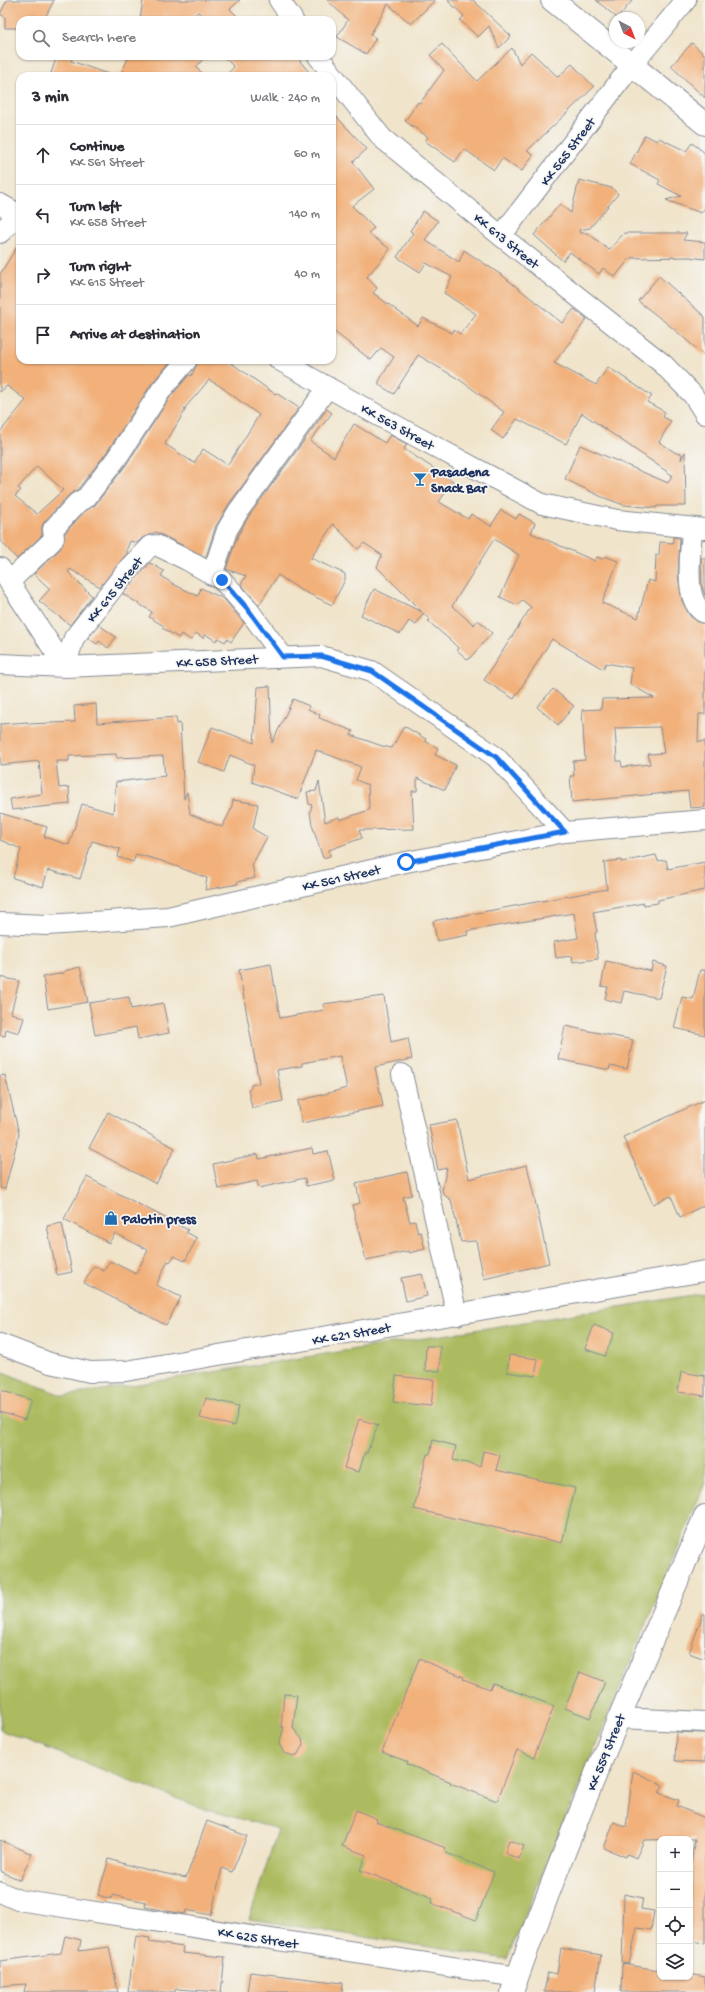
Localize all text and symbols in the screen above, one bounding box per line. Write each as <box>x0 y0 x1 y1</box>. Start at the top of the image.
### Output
north arrow <box>609 12 645 48</box>
search box <box>16 16 336 60</box>
icon: search <box>30 27 52 49</box>
text: Search here <box>62 29 136 47</box>
text: 3 min <box>32 88 69 108</box>
text: Walk · 240 m <box>251 91 320 106</box>
street label: KK 565 Street <box>538 114 601 190</box>
text: Continue <box>70 138 124 156</box>
icon: ahead <box>32 144 54 166</box>
text: 60 m <box>294 147 320 162</box>
text: KK 561 Street <box>70 156 144 171</box>
text: Turn left <box>70 198 121 216</box>
icon: left <box>32 204 54 226</box>
text: 140 m <box>289 207 320 222</box>
street label: KK 613 Street <box>469 210 543 274</box>
text: KK 658 Street <box>70 216 146 231</box>
text: Turn right <box>70 258 130 276</box>
icon: right <box>32 264 54 286</box>
text: 40 m <box>294 267 320 282</box>
text: KK 615 Street <box>70 276 144 291</box>
icon: arrive <box>32 324 54 346</box>
text: Arrive at destination <box>70 326 200 344</box>
street label: KK 563 Street <box>357 401 438 456</box>
place label: Pasadena Snack Bar <box>430 465 491 498</box>
bar icon: Pasadena Snack Bar <box>412 471 428 487</box>
street label: KK 615 Street <box>84 553 148 627</box>
route end <box>213 571 231 589</box>
street label: KK 658 Street <box>176 652 260 673</box>
route start <box>397 853 415 871</box>
street label: KK 561 Street <box>301 862 383 897</box>
shop icon: Palotin press <box>103 1210 119 1226</box>
place label: Palotin press <box>121 1212 197 1229</box>
street label: KK 621 Street <box>311 1320 393 1351</box>
street label: KK 559 Street <box>584 1711 631 1794</box>
map controls <box>657 1836 693 1980</box>
button: + <box>657 1836 693 1872</box>
button: − <box>657 1872 693 1908</box>
button: locate <box>657 1908 693 1944</box>
street label: KK 625 Street <box>216 1925 300 1954</box>
button: layers <box>657 1944 693 1980</box>

